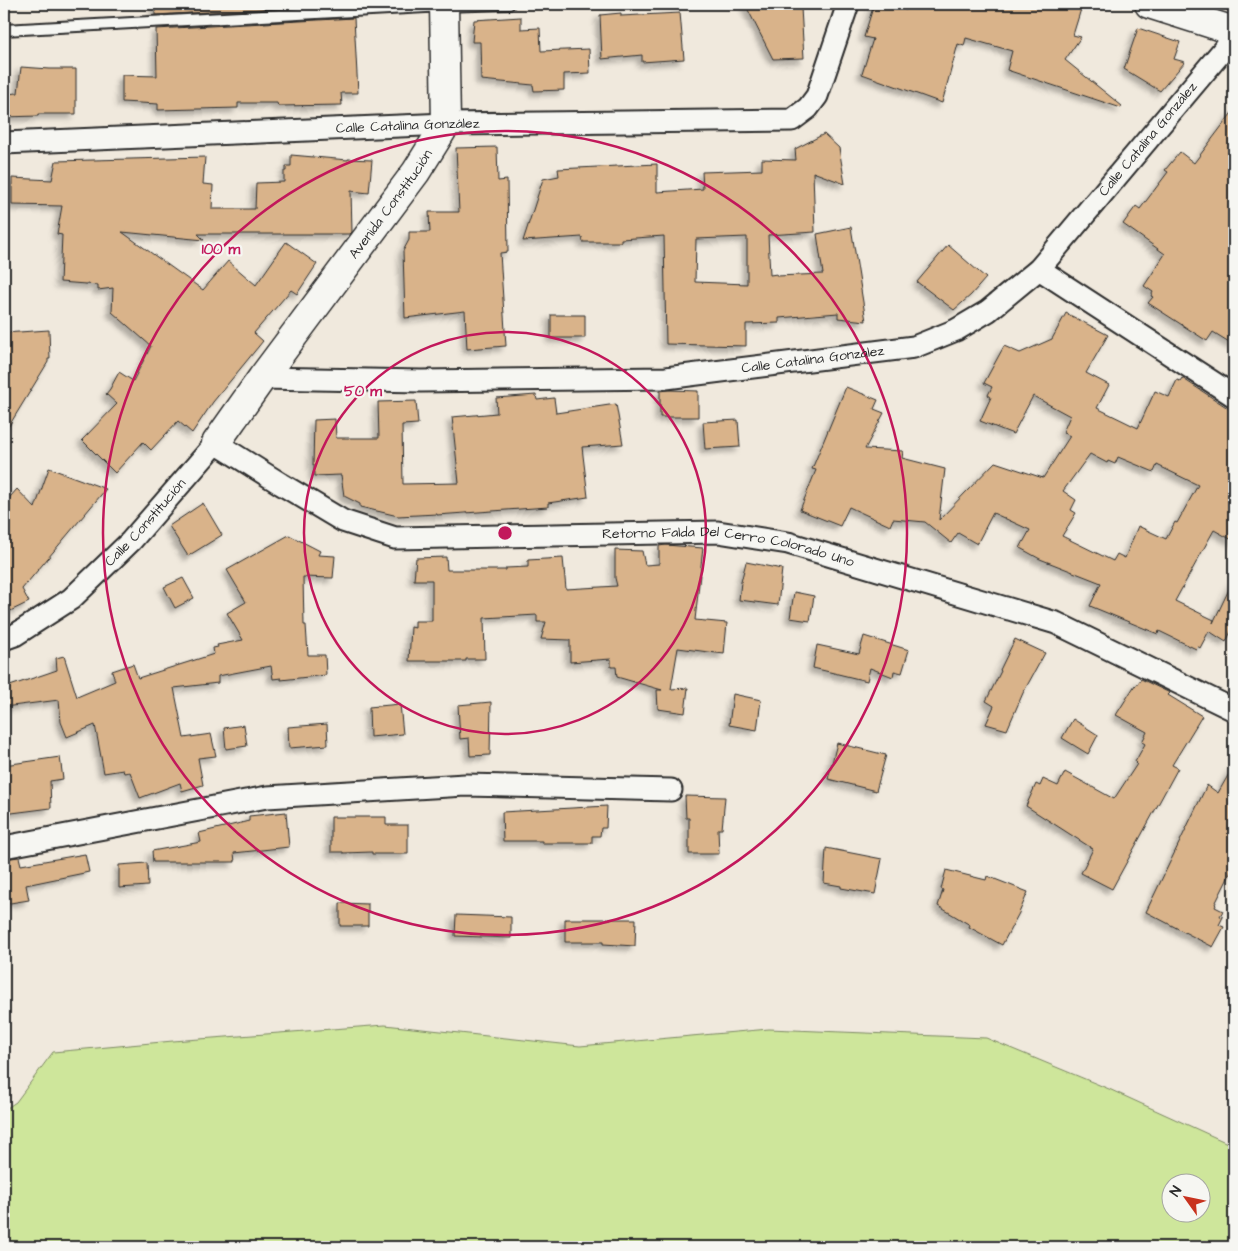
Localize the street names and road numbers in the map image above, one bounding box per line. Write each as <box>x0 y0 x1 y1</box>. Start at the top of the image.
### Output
street label: Calle Catalina González <box>1094 78 1202 201</box>
street label: Calle Catalina González <box>335 114 480 139</box>
street label: Avenida Constitución <box>344 146 438 263</box>
street label: Calle Catalina González <box>740 341 886 378</box>
street label: Calle Constitución <box>100 474 191 571</box>
street label: Retorno Falda Del Cerro Colorado Uno <box>602 522 857 572</box>

